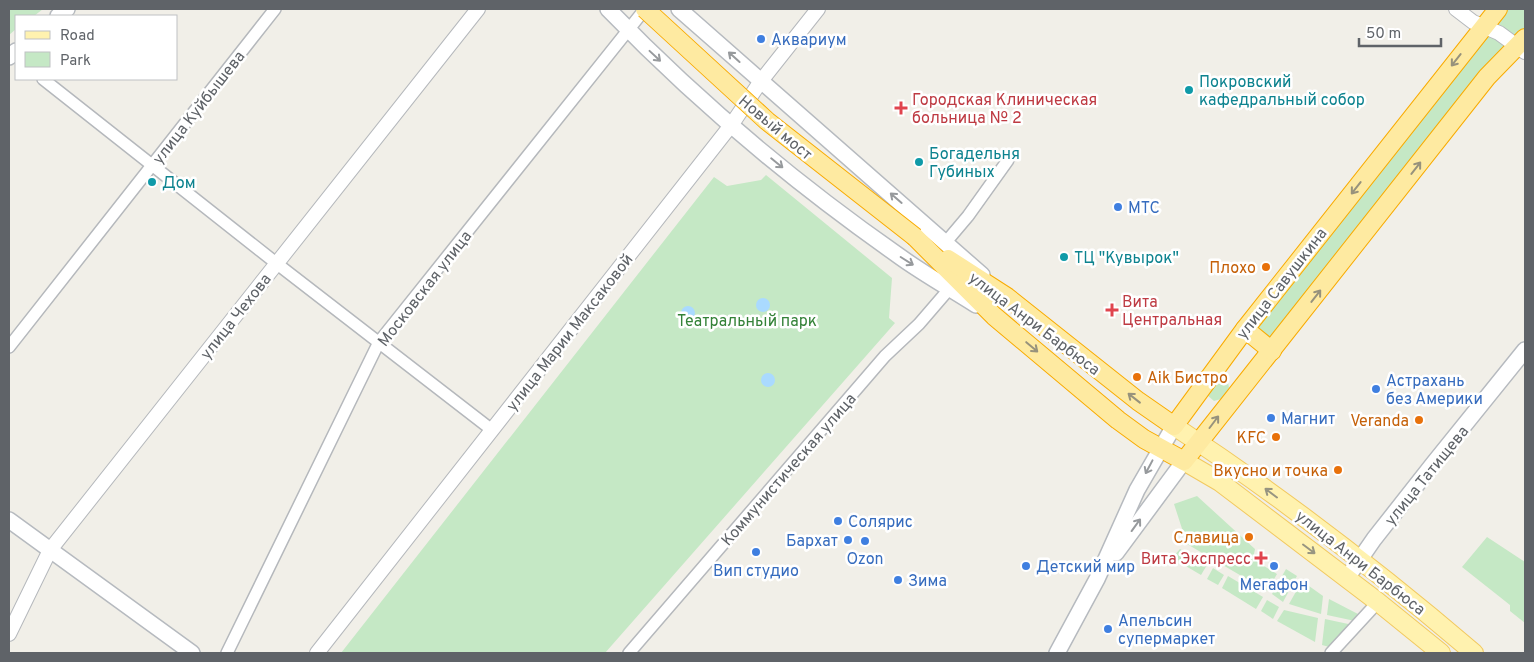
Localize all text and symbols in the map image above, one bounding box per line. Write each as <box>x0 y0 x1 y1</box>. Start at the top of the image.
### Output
legend <box>15 15 178 80</box>
scale bar <box>1359 15 1442 47</box>
text: 50 m <box>1366 25 1401 44</box>
text: Road <box>60 27 95 46</box>
place label: Аквариум <box>771 31 847 51</box>
marker: Аквариум <box>755 33 767 45</box>
street label: улица Куйбышева <box>149 48 250 169</box>
one-way arrow <box>649 50 662 62</box>
one-way arrow <box>727 51 740 63</box>
text: Park <box>60 52 91 71</box>
one-way arrow <box>1451 53 1461 67</box>
place label: Покровский кафедральный собор <box>1199 73 1365 111</box>
marker: Покровский кафедральный собор <box>1183 84 1195 96</box>
place label: Городская Клиническая больница № 2 <box>912 91 1097 129</box>
street label: Новый мост <box>734 92 816 165</box>
marker: Городская Клиническая больница № 2 <box>894 101 908 115</box>
place label: Богадельня Губиных <box>929 145 1020 183</box>
marker: Богадельня Губиных <box>913 156 925 168</box>
one-way arrow <box>771 157 784 168</box>
one-way arrow <box>1410 162 1421 175</box>
place label: Дом <box>162 174 196 194</box>
marker: Дом <box>146 176 158 188</box>
one-way arrow <box>1350 181 1361 194</box>
one-way arrow <box>890 192 903 203</box>
place label: МТС <box>1128 199 1160 219</box>
marker: МТС <box>1112 201 1124 213</box>
street label: улица Савушкина <box>1233 225 1332 344</box>
street label: Московская улица <box>374 227 477 351</box>
place label: ТЦ "Кувырок" <box>1074 249 1179 269</box>
street label: улица Марии Максаковой <box>503 250 638 416</box>
marker: ТЦ "Кувырок" <box>1058 251 1070 263</box>
one-way arrow <box>899 256 913 266</box>
place label: Плохо <box>1209 259 1256 279</box>
marker: Плохо <box>1260 261 1272 273</box>
street label: улица Анри Барбюса <box>964 269 1103 381</box>
street label: улица Чехова <box>197 270 276 364</box>
one-way arrow <box>1310 290 1321 303</box>
place label: Вита Центральная <box>1122 293 1222 331</box>
marker: Вита Центральная <box>1106 304 1118 316</box>
park label: Театральный парк <box>677 312 817 332</box>
one-way arrow <box>1025 342 1038 353</box>
place label: Aik Бистро <box>1147 369 1228 389</box>
marker: Aik Бистро <box>1131 371 1143 383</box>
place label: Астрахань без Америки <box>1386 372 1483 410</box>
marker: Астрахань без Америки <box>1370 383 1382 395</box>
street label: Коммунистическая улица <box>718 390 861 551</box>
one-way arrow <box>1127 393 1141 403</box>
place label: Магнит <box>1281 410 1335 430</box>
marker: Магнит <box>1265 412 1277 424</box>
place label: Veranda <box>1350 412 1409 432</box>
marker: Veranda <box>1413 414 1425 426</box>
one-way arrow <box>1208 416 1219 429</box>
street label: улица Татищева <box>1381 422 1474 530</box>
place label: KFC <box>1237 429 1266 449</box>
marker: KFC <box>1270 431 1282 443</box>
one-way arrow <box>1144 460 1154 475</box>
place label: Вкусно и точка <box>1213 462 1328 482</box>
marker: Вкусно и точка <box>1332 464 1344 476</box>
one-way arrow <box>1265 488 1278 499</box>
street label: улица Анри Барбюса <box>1291 507 1429 620</box>
place label: Солярис <box>848 513 913 533</box>
marker: Солярис <box>832 515 844 527</box>
one-way arrow <box>1131 518 1141 532</box>
place label: Славица <box>1173 529 1239 549</box>
marker: Славица <box>1243 531 1255 543</box>
place label: Бархат <box>786 532 838 552</box>
marker: Бархат <box>842 534 854 546</box>
marker: Ozon <box>859 535 871 547</box>
one-way arrow <box>1302 544 1316 554</box>
marker: Вип студио <box>750 546 762 558</box>
place label: Ozon <box>846 550 884 570</box>
place label: Вита Экспресс <box>1141 550 1251 570</box>
marker: Вита Экспресс <box>1255 552 1267 564</box>
place label: Детский мир <box>1036 558 1135 578</box>
marker: Детский мир <box>1020 560 1032 572</box>
marker: Мегафон <box>1268 560 1280 572</box>
place label: Вип студио <box>713 562 799 582</box>
place label: Зима <box>908 572 947 592</box>
marker: Зима <box>892 574 904 586</box>
place label: Мегафон <box>1240 576 1308 596</box>
place label: Апельсин супермаркет <box>1118 612 1215 650</box>
marker: Апельсин супермаркет <box>1102 623 1114 635</box>

